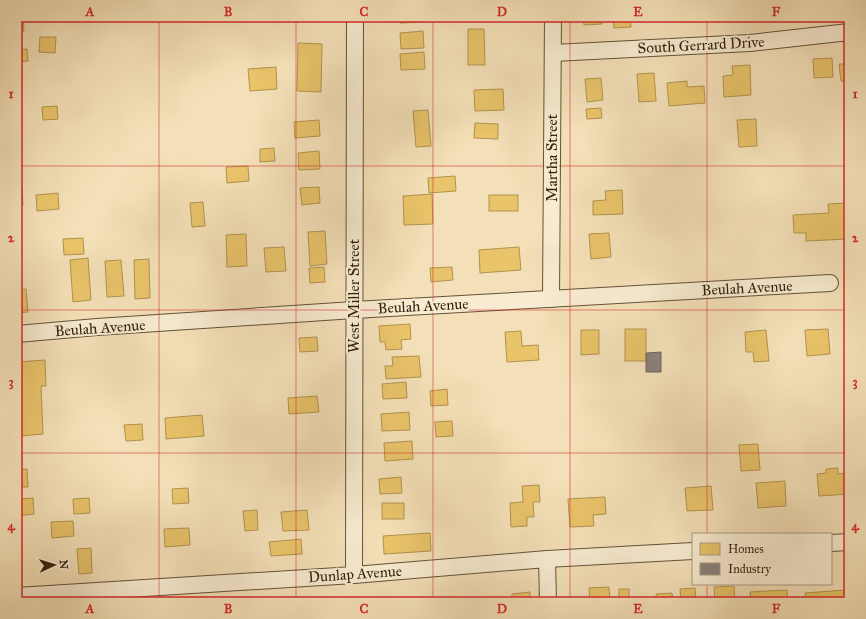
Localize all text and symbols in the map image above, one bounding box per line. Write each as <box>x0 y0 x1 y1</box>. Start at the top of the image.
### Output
text: A <box>85 4 95 20</box>
text: B <box>224 4 233 20</box>
text: C <box>360 4 369 20</box>
text: D <box>497 4 507 20</box>
text: E <box>633 4 643 20</box>
text: F <box>772 4 781 20</box>
street label: South Gerrard Drive <box>637 33 765 57</box>
text: 1 <box>8 86 14 102</box>
text: 1 <box>852 86 858 102</box>
street label: Martha Street <box>543 113 561 202</box>
text: 2 <box>8 230 15 246</box>
text: 2 <box>852 230 859 246</box>
street label: West Miller Street <box>345 238 363 353</box>
street label: Beulah Avenue <box>701 277 793 299</box>
street label: Beulah Avenue <box>377 295 469 317</box>
street label: Beulah Avenue <box>54 316 146 340</box>
text: 3 <box>8 374 14 390</box>
text: 3 <box>852 374 858 390</box>
text: 4 <box>7 518 15 534</box>
text: 4 <box>851 518 859 534</box>
legend <box>692 533 832 585</box>
text: Homes <box>728 542 764 556</box>
north arrow <box>34 545 74 585</box>
text: N <box>57 559 70 570</box>
street label: Dunlap Avenue <box>307 562 403 586</box>
text: Industry <box>728 562 771 576</box>
text: A <box>85 601 95 617</box>
text: B <box>224 601 233 617</box>
text: C <box>360 601 369 617</box>
text: D <box>497 601 507 617</box>
text: E <box>633 601 643 617</box>
text: F <box>772 601 781 617</box>

